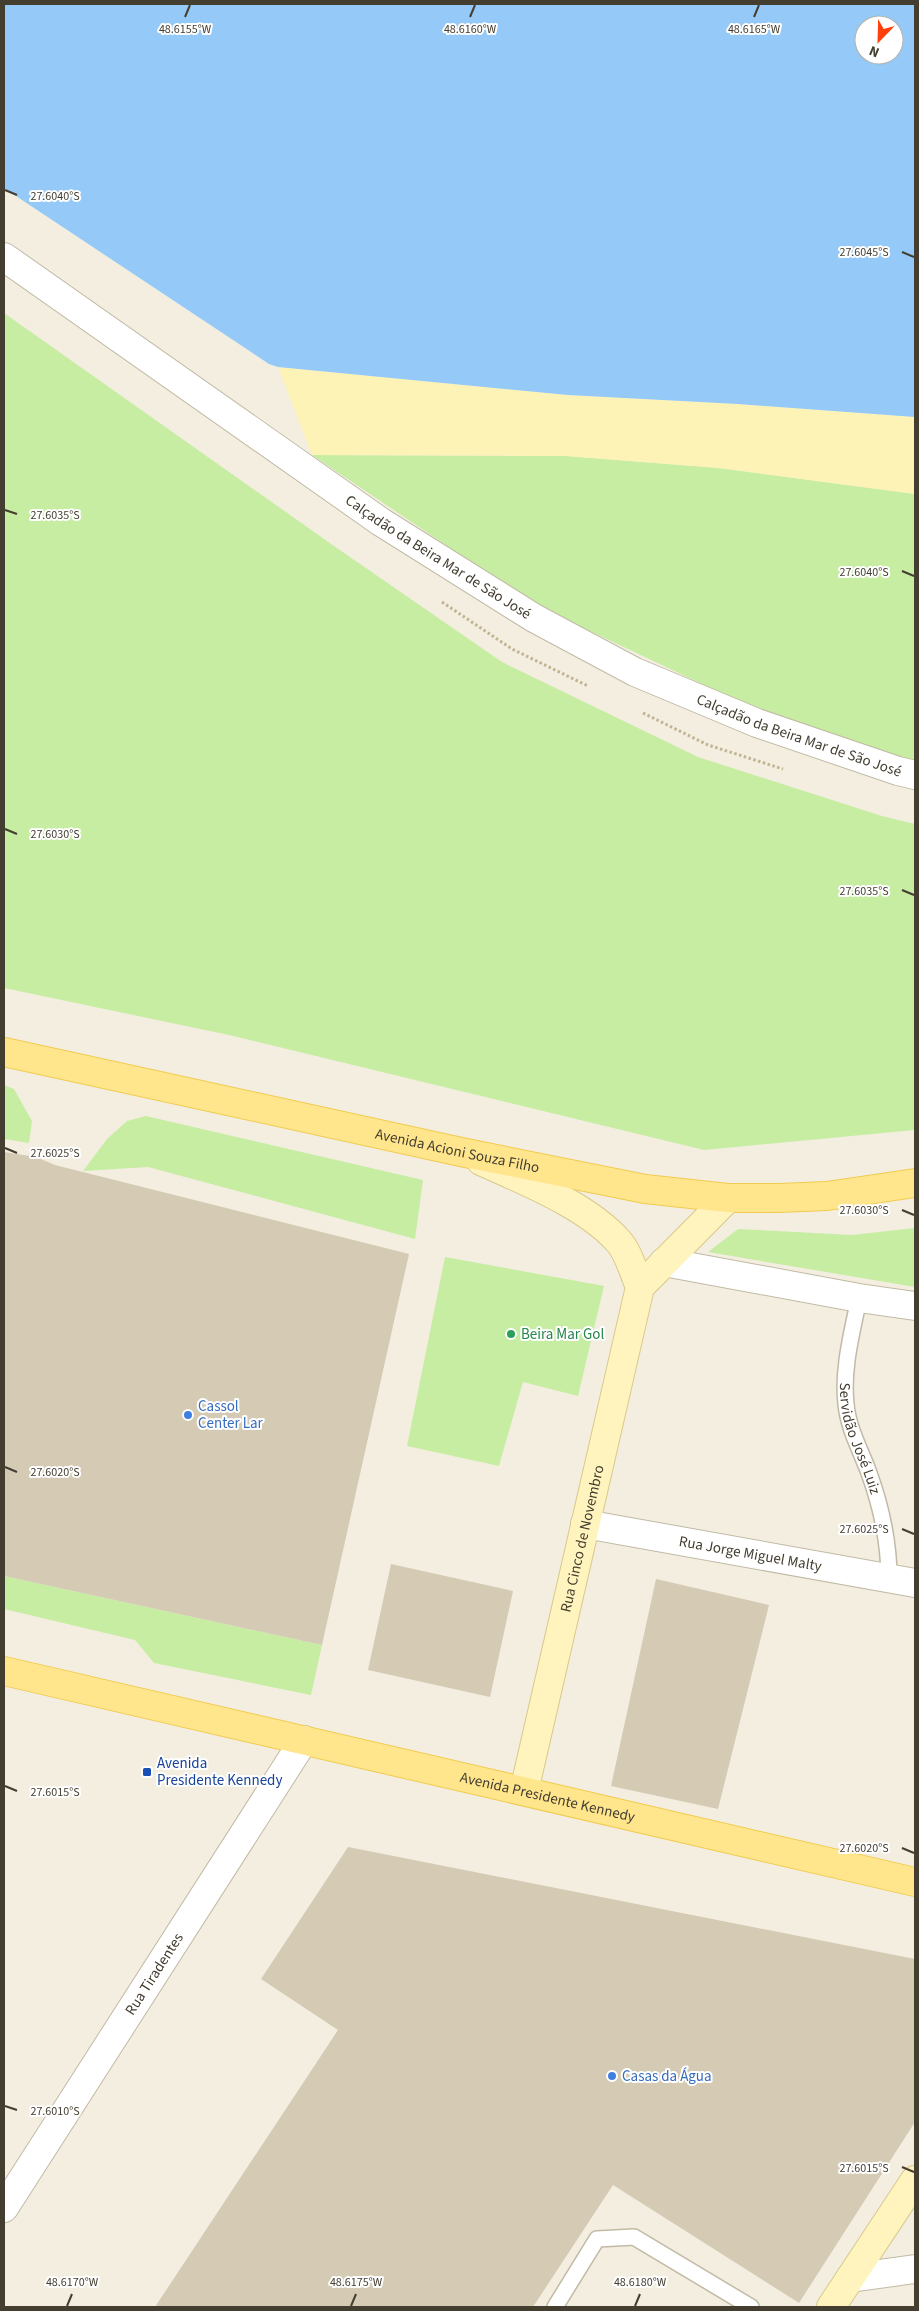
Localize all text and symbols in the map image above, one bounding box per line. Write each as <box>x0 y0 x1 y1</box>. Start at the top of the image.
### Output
north arrow <box>854 15 904 65</box>
text: 48.6155°W <box>159 21 212 38</box>
text: 48.6160°W <box>444 21 497 38</box>
text: 48.6165°W <box>728 21 781 38</box>
text: N <box>866 40 883 62</box>
text: 27.6040°S <box>30 188 80 205</box>
text: 27.6045°S <box>839 244 889 261</box>
street label: Calçadão da Beira Mar de São José <box>341 490 535 625</box>
text: 27.6035°S <box>30 507 80 524</box>
text: 27.6040°S <box>839 564 889 581</box>
street label: Calçadão da Beira Mar de São José <box>693 689 904 782</box>
text: 27.6030°S <box>30 826 80 843</box>
text: 27.6035°S <box>839 883 889 900</box>
street label: Avenida Acioni Souza Filho <box>373 1124 541 1179</box>
text: 27.6025°S <box>30 1145 80 1162</box>
text: 27.6030°S <box>839 1202 889 1219</box>
place label: Beira Mar Gol <box>521 1324 604 1345</box>
marker: Beira Mar Gol <box>505 1328 517 1340</box>
street label: Servidão José Luiz <box>834 1383 885 1497</box>
place label: Cassol Center Lar <box>198 1396 264 1434</box>
marker: Cassol Center Lar <box>182 1409 194 1421</box>
street label: Rua Cinco de Novembro <box>555 1463 610 1614</box>
text: 27.6020°S <box>30 1464 80 1481</box>
text: 27.6025°S <box>839 1521 889 1538</box>
street label: Rua Jorge Miguel Malty <box>677 1531 823 1577</box>
place label: Avenida Presidente Kennedy <box>157 1753 282 1791</box>
marker: Avenida Presidente Kennedy <box>141 1766 153 1778</box>
street label: Avenida Presidente Kennedy <box>458 1767 637 1828</box>
text: 27.6015°S <box>30 1784 80 1801</box>
text: 27.6020°S <box>839 1840 889 1857</box>
street label: Rua Tiradentes <box>120 1929 189 2020</box>
place label: Casas da Água <box>622 2066 712 2087</box>
marker: Casas da Água <box>606 2070 618 2082</box>
text: 27.6010°S <box>30 2103 80 2120</box>
text: 27.6015°S <box>839 2160 889 2177</box>
text: 48.6170°W <box>46 2274 99 2291</box>
text: 48.6175°W <box>330 2274 383 2291</box>
text: 48.6180°W <box>614 2274 667 2291</box>

